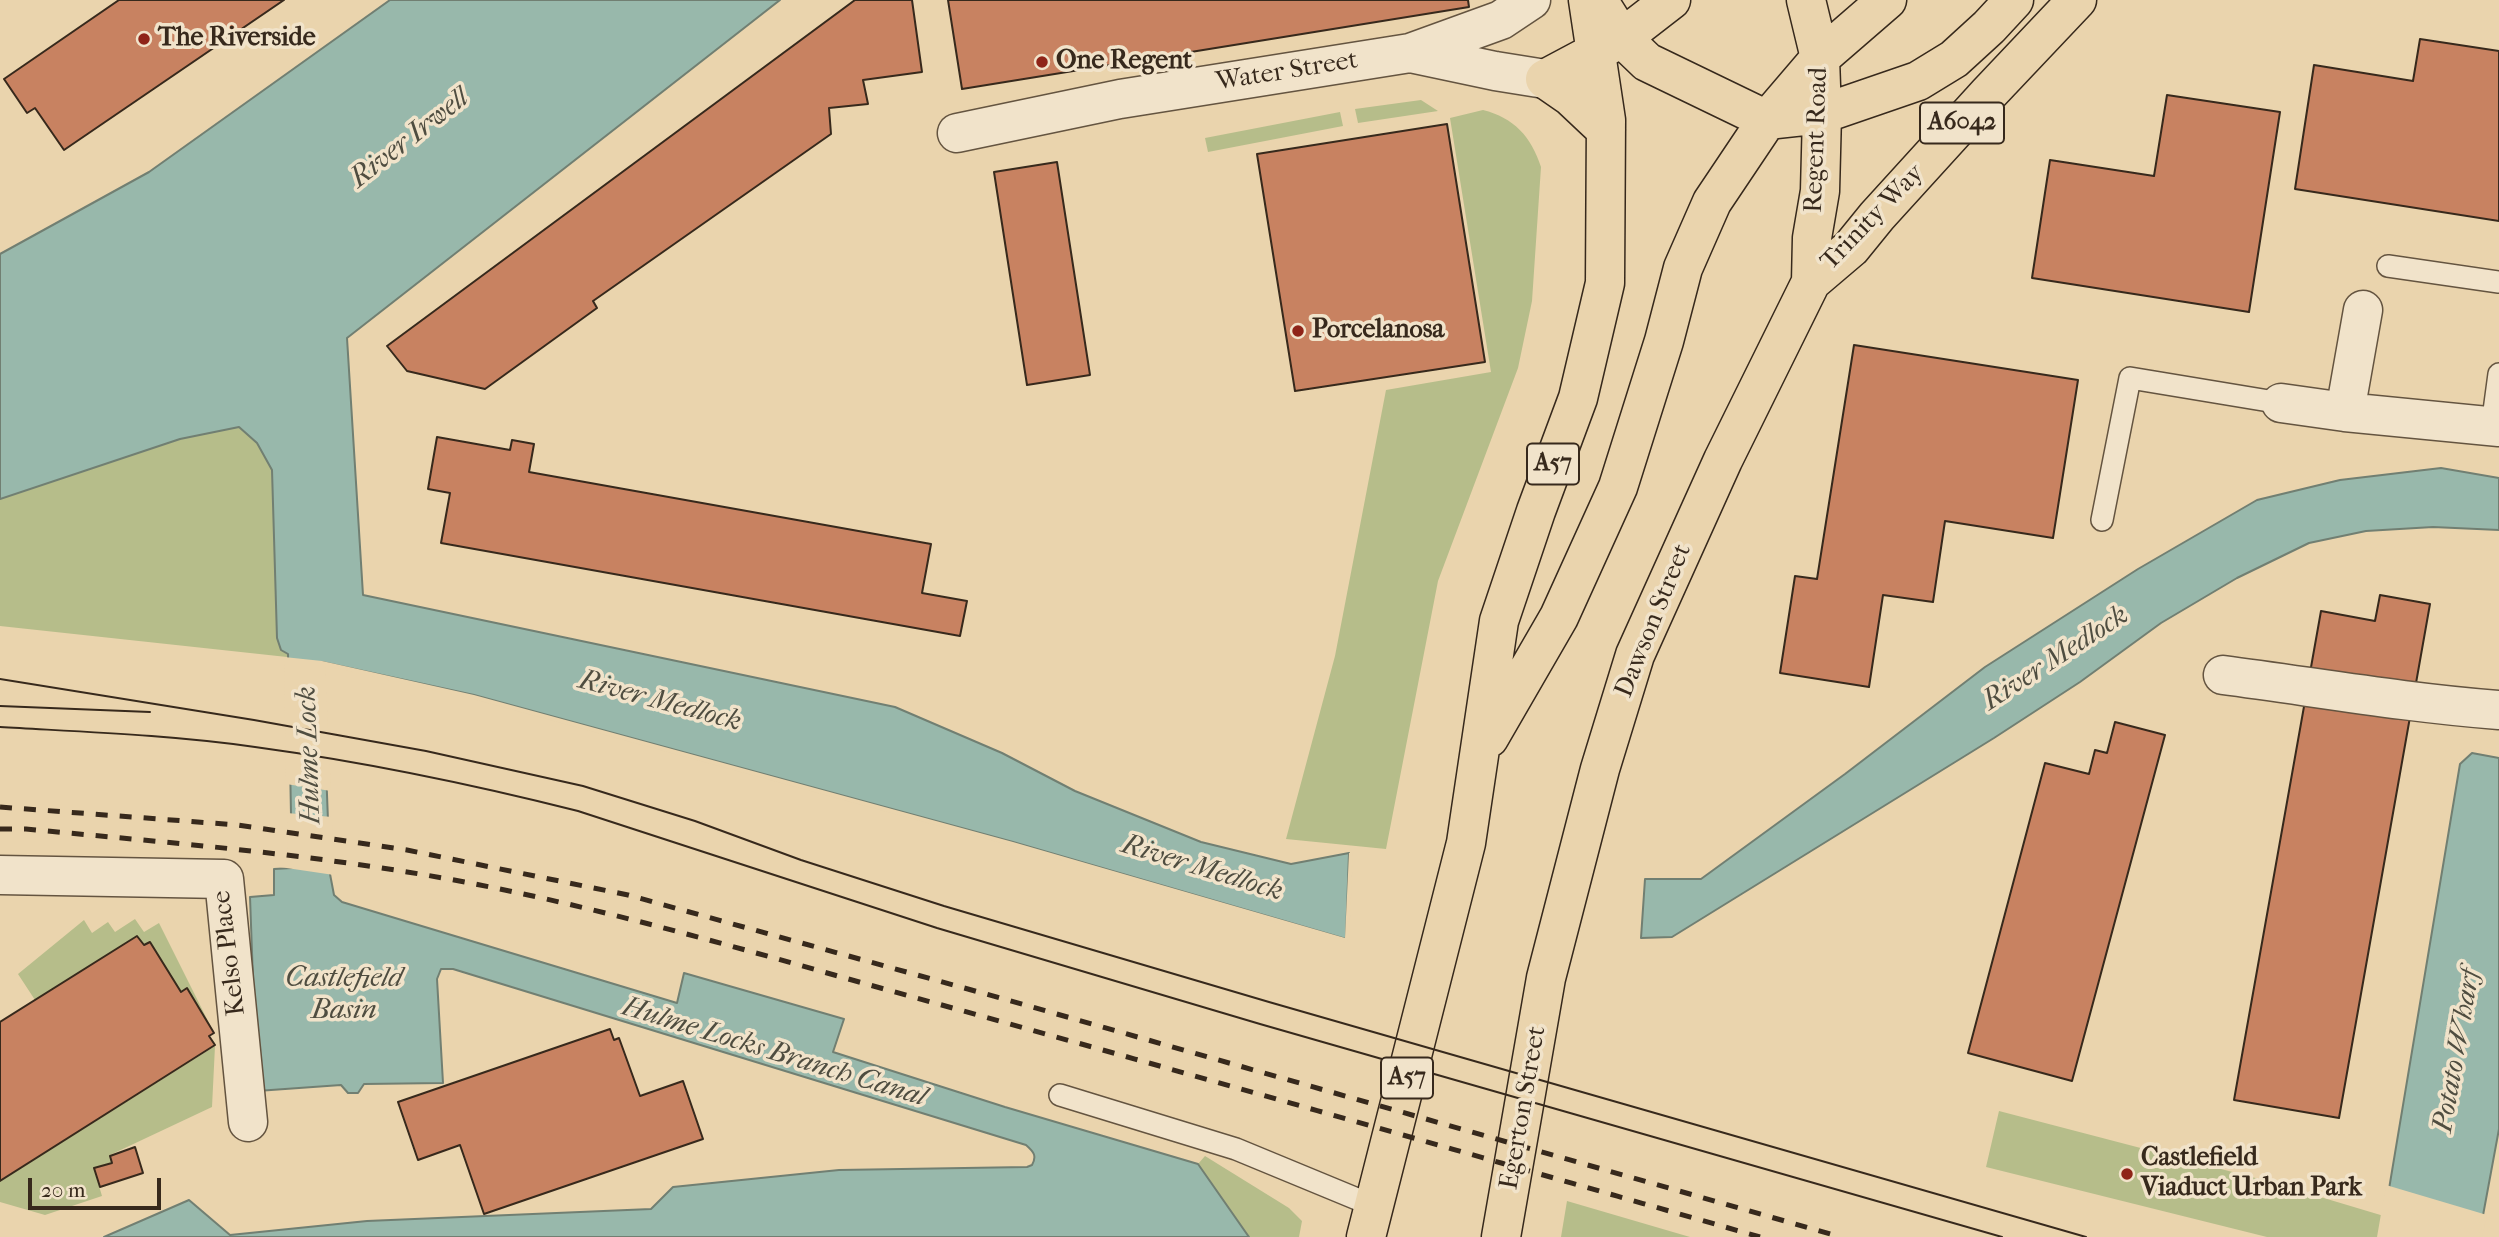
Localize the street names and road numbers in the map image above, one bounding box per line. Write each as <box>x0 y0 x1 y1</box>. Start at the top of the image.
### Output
street label: Water Street <box>1214 45 1360 99</box>
street label: Regent Road <box>1799 67 1835 213</box>
road number: A6042 <box>1920 103 2004 144</box>
street label: Trinity Way <box>1815 159 1931 277</box>
road number: A57 <box>1527 444 1579 485</box>
street label: Dawson Street <box>1609 540 1699 702</box>
street label: Kelso Place <box>207 889 253 1017</box>
street label: Egerton Street <box>1494 1024 1554 1192</box>
road number: A57 <box>1381 1058 1433 1098</box>

